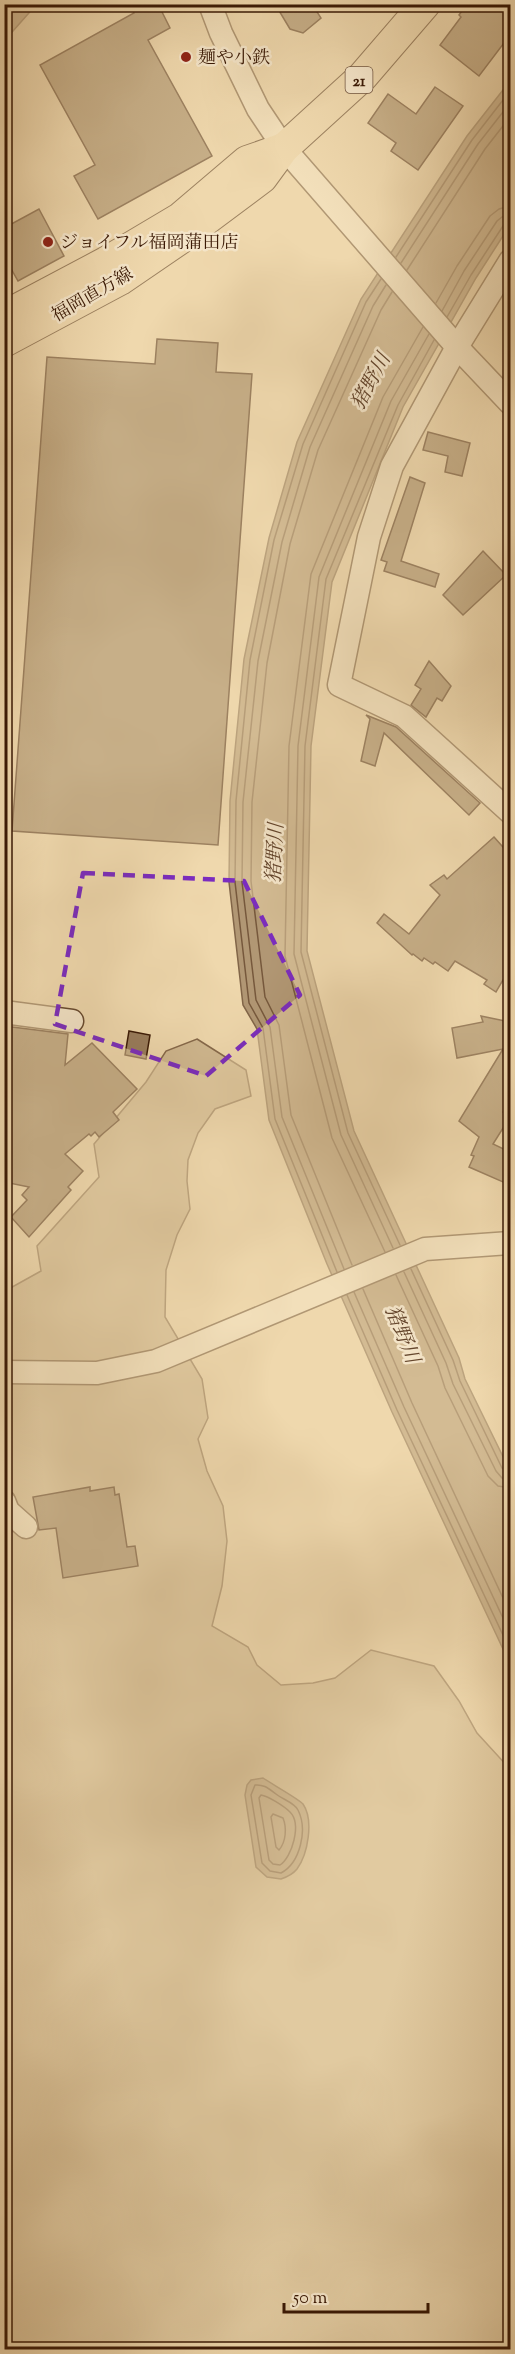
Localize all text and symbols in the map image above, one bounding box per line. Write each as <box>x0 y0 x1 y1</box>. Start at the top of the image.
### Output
place label: 麺や小鉄 <box>198 46 270 72</box>
marker: 麺や小鉄 <box>179 50 193 64</box>
road number: 21 <box>346 67 372 93</box>
place label: ジョイフル福岡蒲田店 <box>60 231 238 257</box>
marker: ジョイフル福岡蒲田店 <box>41 235 55 249</box>
street label: 福岡直方線 <box>48 262 138 329</box>
water label: 猪野川 <box>345 347 400 415</box>
water label: 猪野川 <box>260 820 293 884</box>
water label: 猪野川 <box>376 1302 426 1370</box>
scale bar <box>284 2276 428 2314</box>
text: 50 m <box>292 2286 328 2312</box>

